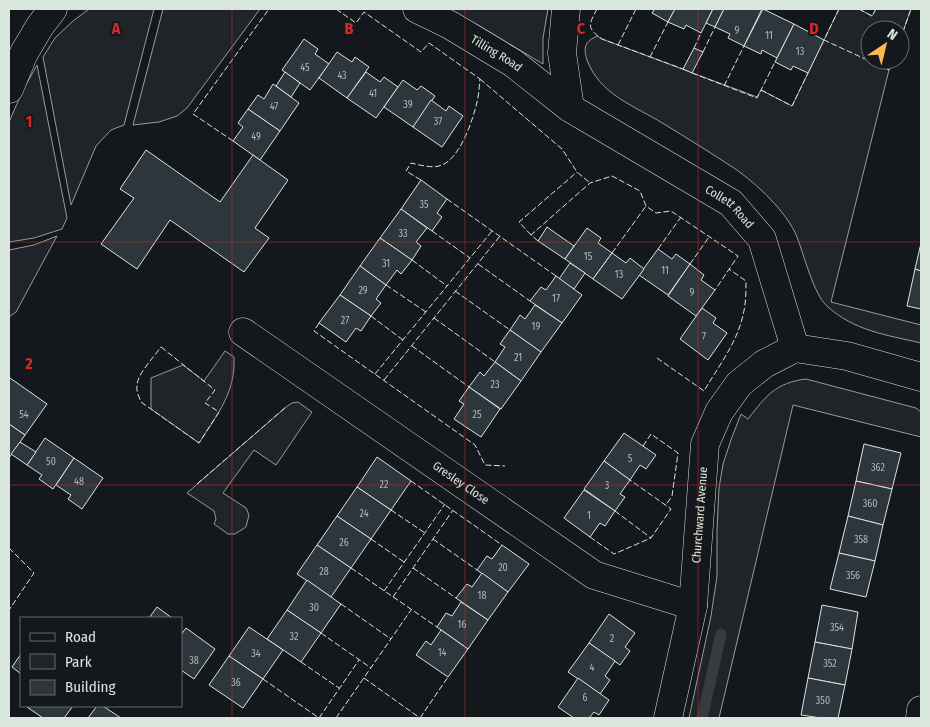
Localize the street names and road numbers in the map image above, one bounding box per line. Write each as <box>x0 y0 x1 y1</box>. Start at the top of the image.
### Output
street label: Tilling Road <box>468 32 525 74</box>
street label: Collett Road <box>703 182 757 231</box>
street label: Gresley Close <box>430 458 492 507</box>
street label: Churchward Avenue <box>689 466 710 564</box>

